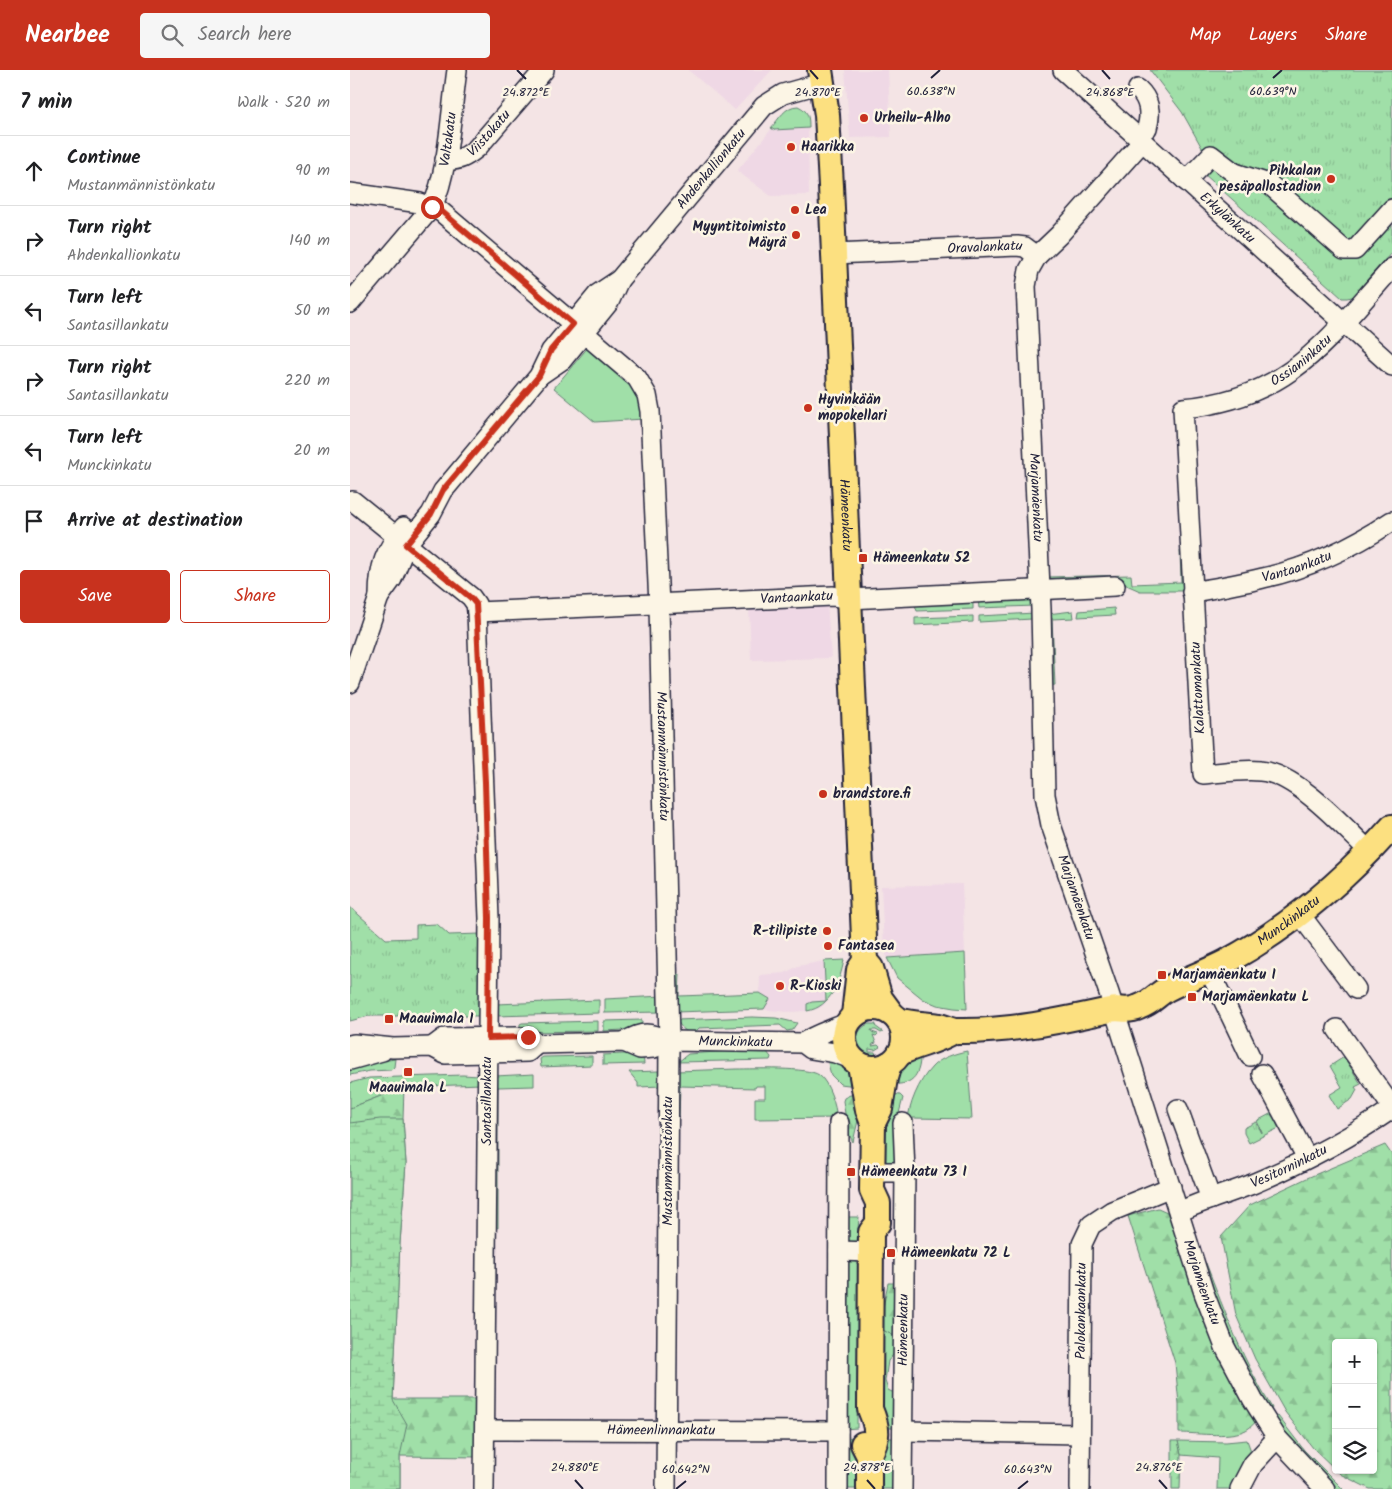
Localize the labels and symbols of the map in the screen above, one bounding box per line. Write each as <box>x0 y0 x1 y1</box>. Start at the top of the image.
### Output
text: 60.638°N <box>907 82 955 101</box>
text: 60.639°N <box>1249 82 1297 101</box>
text: 24.872°E <box>502 83 551 102</box>
text: 24.870°E <box>795 83 842 102</box>
text: 24.868°E <box>1086 83 1135 102</box>
street label: Viistokatu <box>462 105 516 163</box>
place label: Urheilu-Alho <box>874 107 951 129</box>
street label: Valtakatu <box>433 111 463 169</box>
marker: Urheilu-Alho <box>858 112 870 124</box>
street label: Ahdenkallionkatu <box>671 124 752 214</box>
place label: Haarikka <box>801 136 854 158</box>
marker: Haarikka <box>785 141 797 153</box>
place label: Pihkalan pesäpallostadion <box>1218 160 1321 198</box>
marker: Pihkalan pesäpallostadion <box>1325 173 1337 185</box>
street label: Erkylänkatu <box>1194 187 1260 249</box>
route start <box>421 196 444 219</box>
place label: Lea <box>805 199 827 221</box>
marker: Lea <box>789 204 801 216</box>
place label: Myyntitoimisto Mäyrä <box>692 216 788 254</box>
marker: Myyntitoimisto Mäyrä <box>790 229 802 241</box>
street label: Oravalankatu <box>947 235 1024 260</box>
street label: Ossianinkatu <box>1266 329 1338 392</box>
place label: Hyvinkään mopokellari <box>818 389 887 427</box>
marker: Hyvinkään mopokellari <box>802 402 814 414</box>
street label: Marjamäenkatu <box>1023 452 1049 543</box>
street label: Hämeenkatu <box>833 478 858 552</box>
street label: Vantaankatu <box>1260 545 1336 589</box>
place label: Hämeenkatu 52 <box>873 547 970 569</box>
marker: Hämeenkatu 52 <box>857 552 869 564</box>
street label: Vantaankatu <box>760 585 834 610</box>
street label: Kalattomankatu <box>1185 641 1211 735</box>
street label: Mustanmännistönkatu <box>650 691 675 822</box>
place label: brandstore.fi <box>833 783 911 805</box>
marker: brandstore.fi <box>817 788 829 800</box>
street label: Marjamäenkatu <box>1051 852 1101 943</box>
street label: Munckinkatu <box>1253 890 1326 952</box>
place label: R-tilipiste <box>753 920 817 942</box>
marker: R-tilipiste <box>821 925 833 937</box>
place label: Fantasea <box>838 935 894 957</box>
marker: Fantasea <box>822 940 834 952</box>
place label: Marjamäenkatu I <box>1172 964 1276 986</box>
marker: Marjamäenkatu I <box>1156 969 1168 981</box>
place label: R-Kioski <box>790 975 842 997</box>
marker: R-Kioski <box>774 980 786 992</box>
place label: Marjamäenkatu L <box>1202 986 1309 1008</box>
marker: Marjamäenkatu L <box>1186 991 1198 1003</box>
place label: Maauimala I <box>399 1008 474 1030</box>
marker: Maauimala I <box>383 1013 395 1025</box>
route end <box>517 1026 540 1049</box>
street label: Munckinkatu <box>698 1030 773 1054</box>
street label: Santasillankatu <box>476 1056 498 1145</box>
marker: Maauimala L <box>402 1066 414 1078</box>
place label: Maauimala L <box>369 1077 447 1099</box>
street label: Mustanmännistönkatu <box>657 1096 679 1226</box>
street label: Vesitorninkatu <box>1247 1139 1332 1195</box>
place label: Hämeenkatu 73 I <box>861 1161 967 1183</box>
marker: Hämeenkatu 73 I <box>845 1166 857 1178</box>
street label: Marjamäenkatu <box>1177 1237 1227 1329</box>
place label: Hämeenkatu 72 L <box>901 1242 1011 1264</box>
marker: Hämeenkatu 72 L <box>885 1247 897 1259</box>
street label: Palokankaankatu <box>1070 1262 1093 1360</box>
street label: Hämeenkatu <box>892 1293 915 1366</box>
street label: Hämeenlinnankatu <box>607 1419 715 1442</box>
text: 24.880°E <box>551 1458 600 1477</box>
text: 24.878°E <box>843 1458 892 1477</box>
text: 24.876°E <box>1136 1458 1183 1477</box>
text: 60.642°N <box>662 1460 710 1479</box>
text: 60.643°N <box>1004 1460 1052 1479</box>

